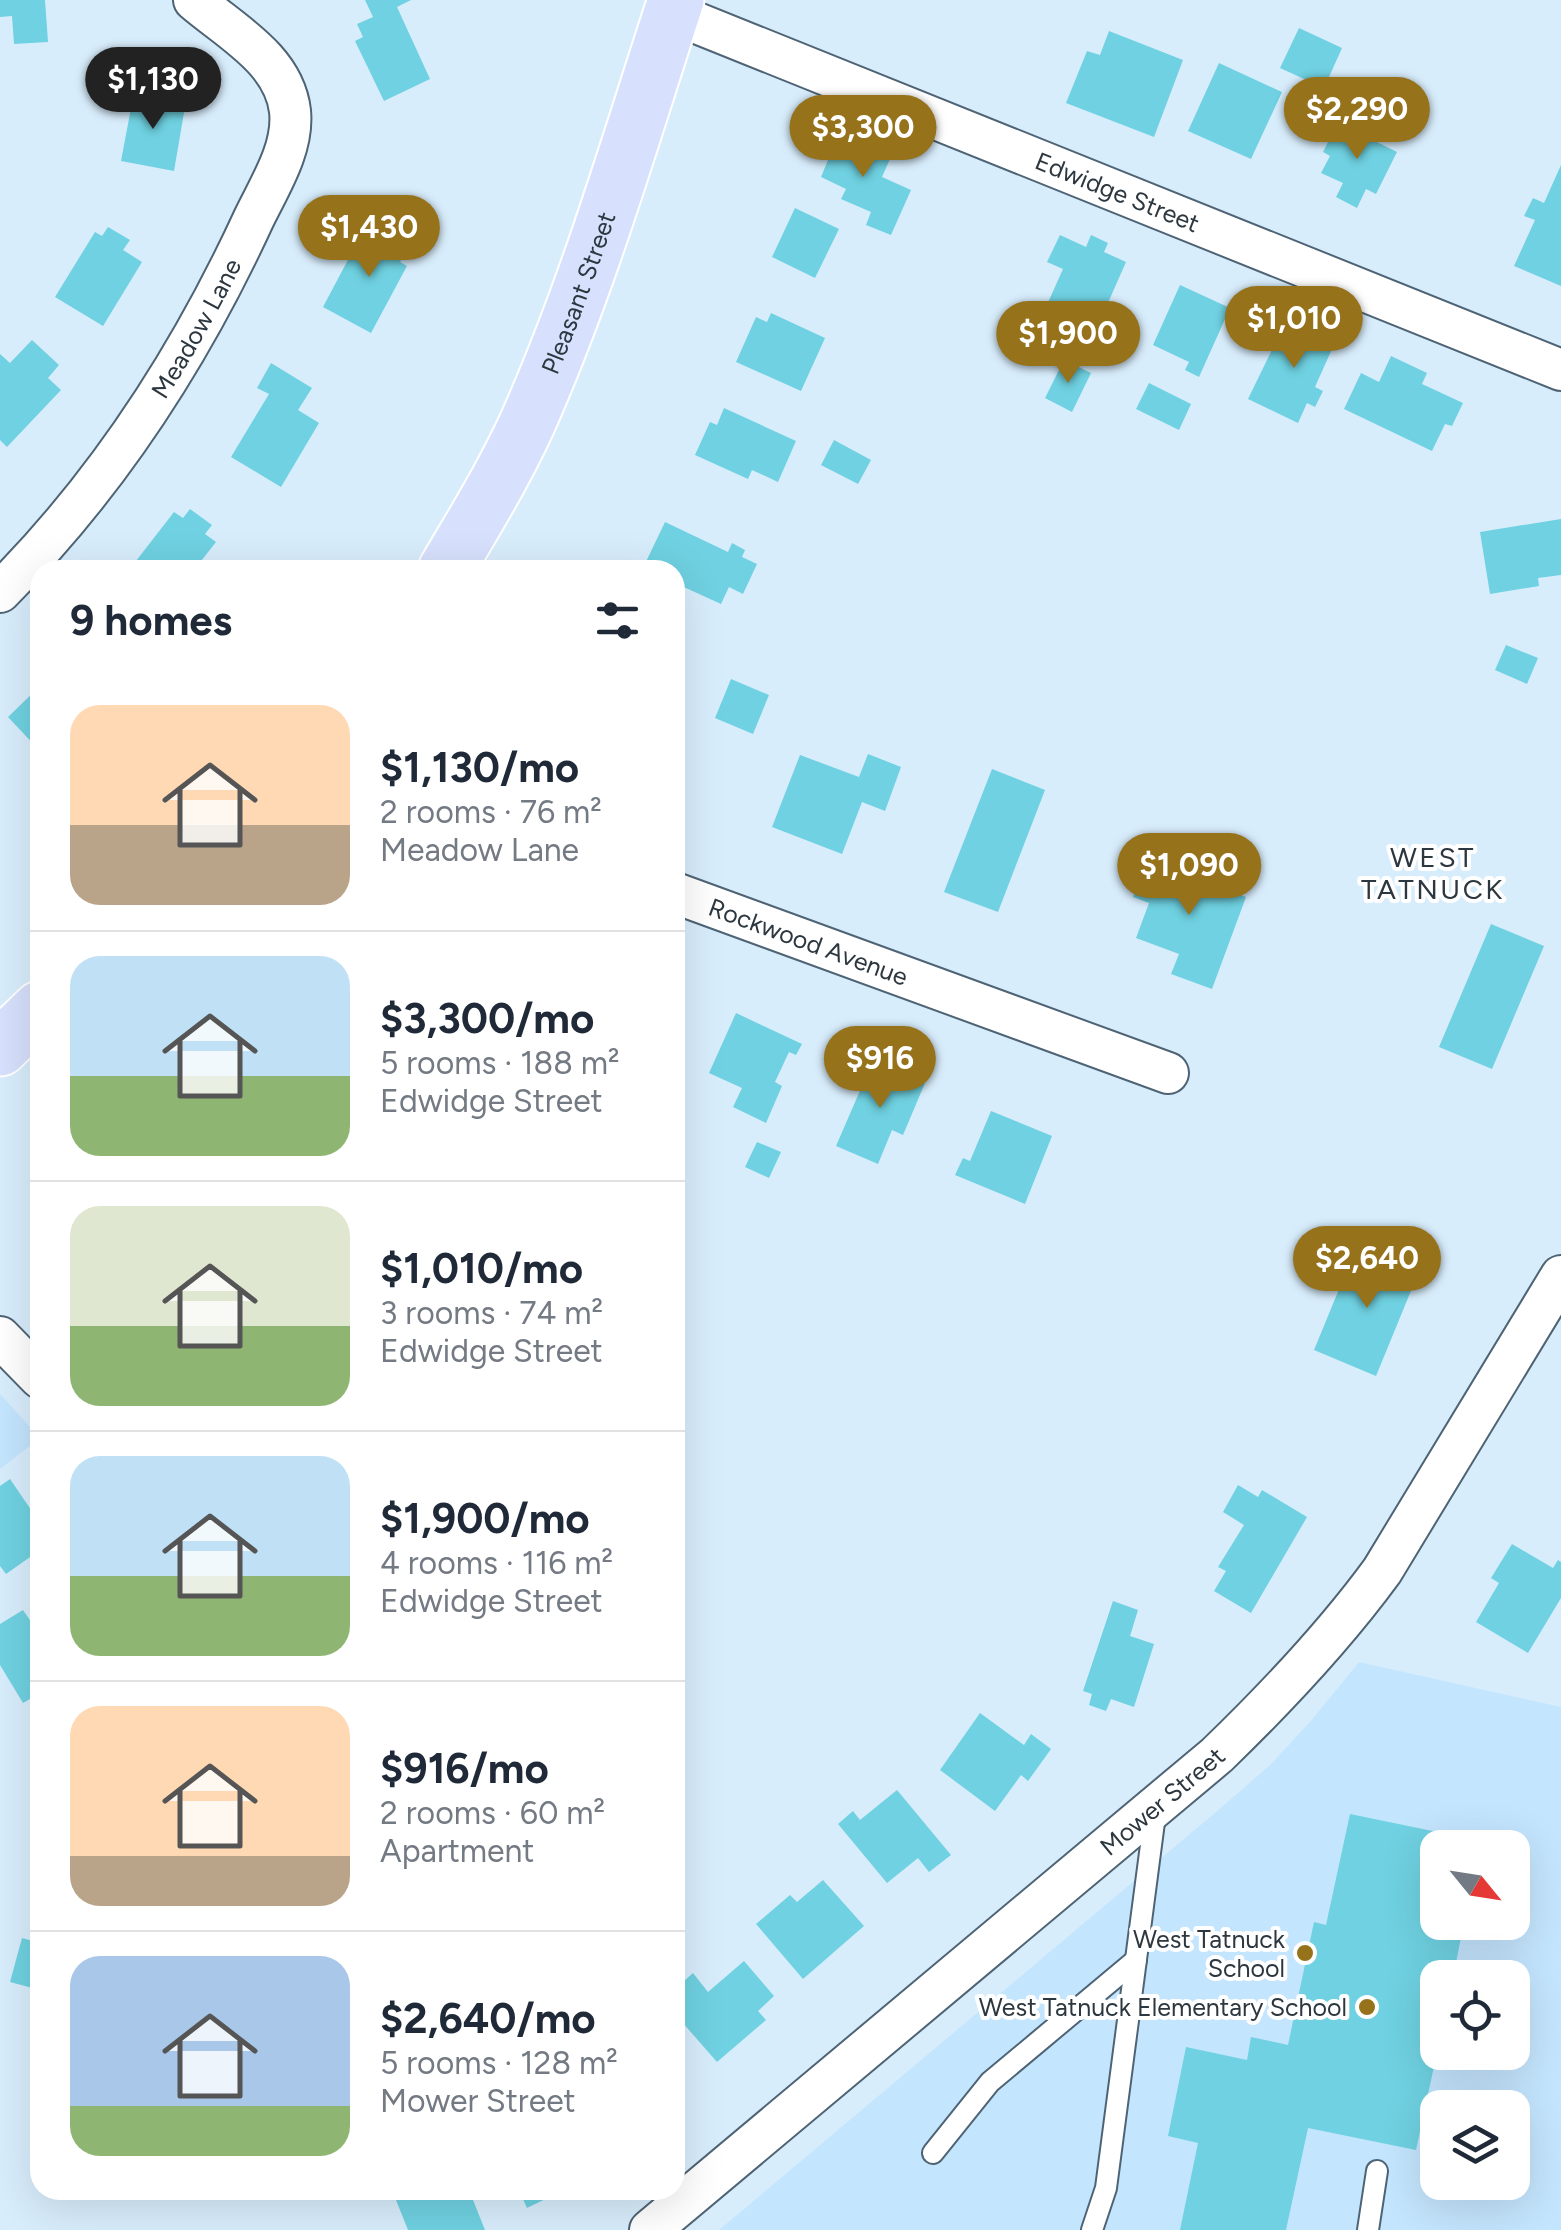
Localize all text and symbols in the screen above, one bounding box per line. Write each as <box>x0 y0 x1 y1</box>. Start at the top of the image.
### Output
pin: $1,130 <box>72 47 234 132</box>
text: $1,130 <box>107 60 199 98</box>
pin: $2,290 <box>1276 77 1438 162</box>
text: $2,290 <box>1306 90 1408 128</box>
pin: $3,300 <box>782 95 944 180</box>
text: $3,300 <box>811 108 915 146</box>
street label: Edwidge Street <box>1031 146 1204 238</box>
pin: $1,430 <box>288 195 450 280</box>
text: $1,430 <box>320 208 418 246</box>
street label: Pleasant Street <box>535 208 622 378</box>
street label: Meadow Lane <box>145 253 247 404</box>
pin: $1,010 <box>1213 286 1375 371</box>
text: $1,010 <box>1247 299 1341 337</box>
pin: $1,900 <box>987 301 1149 386</box>
text: $1,900 <box>1018 314 1118 352</box>
icon: filters <box>590 593 645 648</box>
text: 9 homes <box>70 595 232 646</box>
text: $1,130/mo <box>380 742 579 793</box>
icon: home <box>150 745 270 865</box>
text: 2 rooms · 76 m² <box>380 793 602 831</box>
text: Meadow Lane <box>380 831 579 869</box>
pin: $1,090 <box>1108 833 1270 918</box>
district label: WEST TATNUCK <box>1361 840 1505 906</box>
text: $1,090 <box>1139 846 1239 884</box>
street label: Rockwood Avenue <box>705 892 912 992</box>
text: $3,300/mo <box>380 993 594 1044</box>
icon: home <box>150 996 270 1116</box>
pin: $916 <box>821 1026 939 1111</box>
text: $916 <box>846 1039 914 1077</box>
text: 5 rooms · 188 m² <box>380 1044 620 1082</box>
text: Edwidge Street <box>380 1082 603 1120</box>
pin: $2,640 <box>1286 1226 1448 1311</box>
text: $2,640 <box>1315 1239 1419 1277</box>
text: $1,010/mo <box>380 1243 583 1294</box>
icon: home <box>150 1246 270 1366</box>
text: 3 rooms · 74 m² <box>380 1294 603 1332</box>
text: Edwidge Street <box>380 1332 603 1370</box>
text: $1,900/mo <box>380 1493 590 1544</box>
icon: home <box>150 1496 270 1616</box>
text: 4 rooms · 116 m² <box>380 1544 613 1582</box>
text: Edwidge Street <box>380 1582 603 1620</box>
street label: Mower Street <box>1094 1741 1231 1862</box>
text: $916/mo <box>380 1743 549 1794</box>
icon: home <box>150 1746 270 1866</box>
text: 2 rooms · 60 m² <box>380 1794 605 1832</box>
north arrow <box>1420 1830 1530 1940</box>
map controls <box>1420 1830 1530 2200</box>
text: Apartment <box>380 1832 534 1870</box>
place label: West Tatnuck School <box>1133 1924 1286 1983</box>
marker: West Tatnuck School <box>1294 1942 1316 1964</box>
button: locate <box>1420 1960 1530 2070</box>
place label: West Tatnuck Elementary School <box>979 1992 1347 2022</box>
text: $2,640/mo <box>380 1993 596 2044</box>
icon: home <box>150 1996 270 2116</box>
marker: West Tatnuck Elementary School <box>1356 1996 1378 2018</box>
text: 5 rooms · 128 m² <box>380 2044 618 2082</box>
text: Mower Street <box>380 2082 576 2120</box>
button: layers <box>1420 2090 1530 2200</box>

